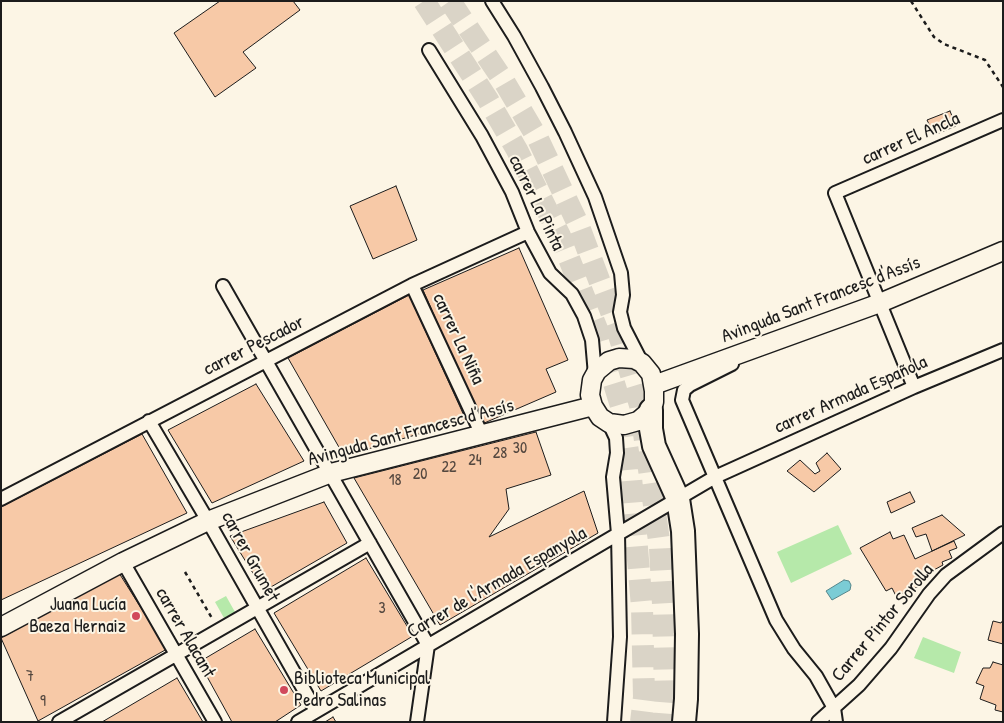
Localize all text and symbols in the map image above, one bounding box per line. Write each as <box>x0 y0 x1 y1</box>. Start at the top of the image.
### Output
street label: carrer El Ancla <box>859 107 963 171</box>
street label: carrer La Pinta <box>503 151 569 255</box>
street label: Avinguda Sant Francesc d'Assís <box>718 252 924 348</box>
street label: carrer La Niña <box>427 290 489 388</box>
street label: carrer Pescador <box>200 311 308 381</box>
street label: carrer Armada Española <box>771 351 931 439</box>
street label: Avinguda Sant Francesc d’Assís <box>306 395 516 471</box>
house number: 30 <box>513 439 527 459</box>
house number: 28 <box>493 444 507 464</box>
house number: 24 <box>468 451 482 471</box>
house number: 22 <box>442 458 456 478</box>
house number: 20 <box>413 465 427 485</box>
house number: 18 <box>389 471 401 491</box>
street label: carrer Grumet <box>216 508 284 606</box>
street label: Carrer de l'Armada Espanyola <box>403 522 591 644</box>
street label: Carrer Pintor Sorolla <box>827 560 939 686</box>
street label: carrer Alacant <box>150 584 220 682</box>
place label: Juana Lucía Baeza Hernaiz <box>29 594 126 638</box>
house number: 3 <box>378 599 386 619</box>
marker: Juana Lucía Baeza Hernaiz <box>130 610 142 622</box>
house number: 7 <box>26 667 34 687</box>
place label: Biblioteca Municipal Pedro Salinas <box>294 668 430 712</box>
marker: Biblioteca Municipal Pedro Salinas <box>278 684 290 696</box>
house number: 9 <box>40 692 46 712</box>

